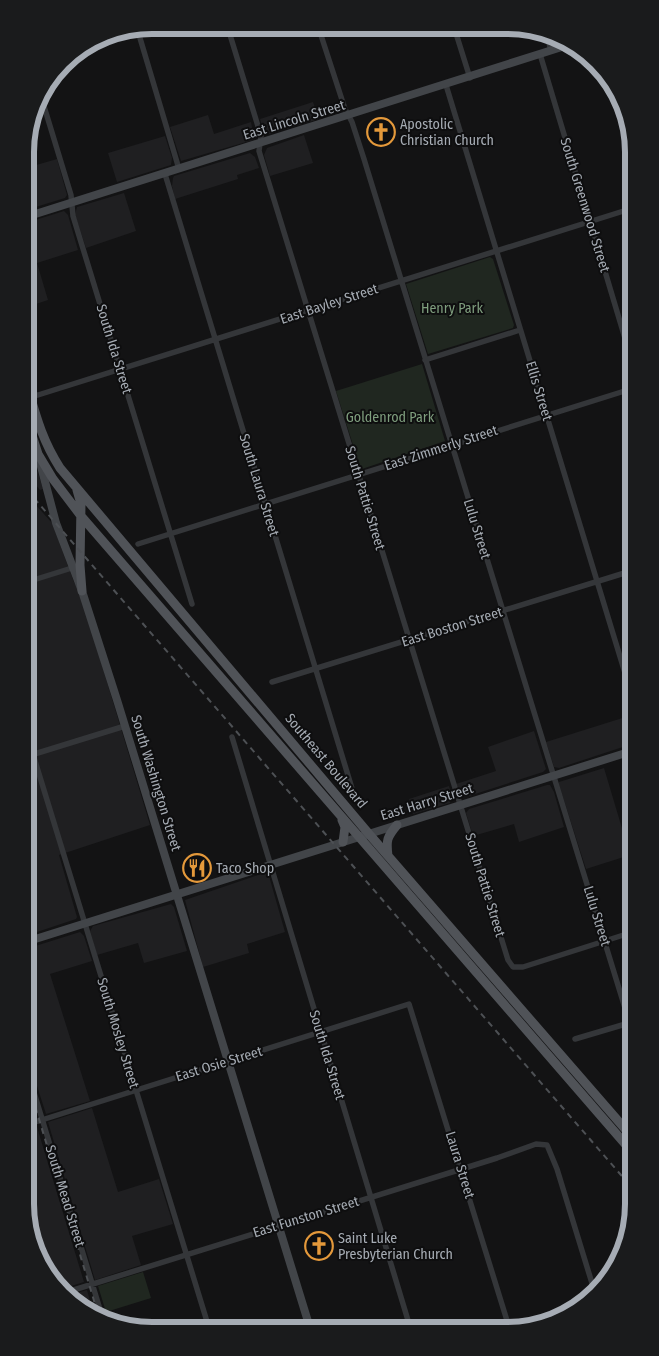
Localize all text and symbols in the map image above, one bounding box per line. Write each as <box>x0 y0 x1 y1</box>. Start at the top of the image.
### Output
street label: East Lincoln Street <box>241 96 348 144</box>
place label: Apostolic Christian Church <box>400 116 494 149</box>
church icon: Apostolic Christian Church <box>366 117 396 147</box>
street label: South Greenwood Street <box>556 136 614 275</box>
street label: East Bayley Street <box>278 280 381 328</box>
park label: Henry Park <box>421 300 484 317</box>
street label: South Ida Street <box>92 302 136 396</box>
street label: Ellis Street <box>522 359 556 423</box>
park label: Goldenrod Park <box>346 409 435 426</box>
street label: East Zimmerly Street <box>382 422 500 474</box>
street label: South Laura Street <box>235 432 283 539</box>
street label: South Pattie Street <box>341 444 389 552</box>
street label: Lulu Street <box>460 497 494 562</box>
street label: East Boston Street <box>399 603 505 650</box>
street label: Southeast Boulevard <box>281 710 371 812</box>
street label: South Washington Street <box>127 713 185 853</box>
street label: East Harry Street <box>379 780 476 824</box>
street label: South Pattie Street <box>461 831 509 939</box>
restaurant icon: Taco Shop <box>182 853 212 883</box>
place label: Taco Shop <box>216 860 274 877</box>
street label: Lulu Street <box>580 884 614 949</box>
street label: South Mosley Street <box>93 976 143 1091</box>
street label: South Ida Street <box>305 1008 349 1102</box>
street label: East Osie Street <box>174 1043 265 1085</box>
street label: Laura Street <box>442 1129 478 1201</box>
street label: South Mead Street <box>41 1143 89 1249</box>
street label: East Funston Street <box>251 1193 362 1241</box>
place label: Saint Luke Presbyterian Church <box>338 1230 453 1263</box>
church icon: Saint Luke Presbyterian Church <box>304 1231 334 1261</box>

